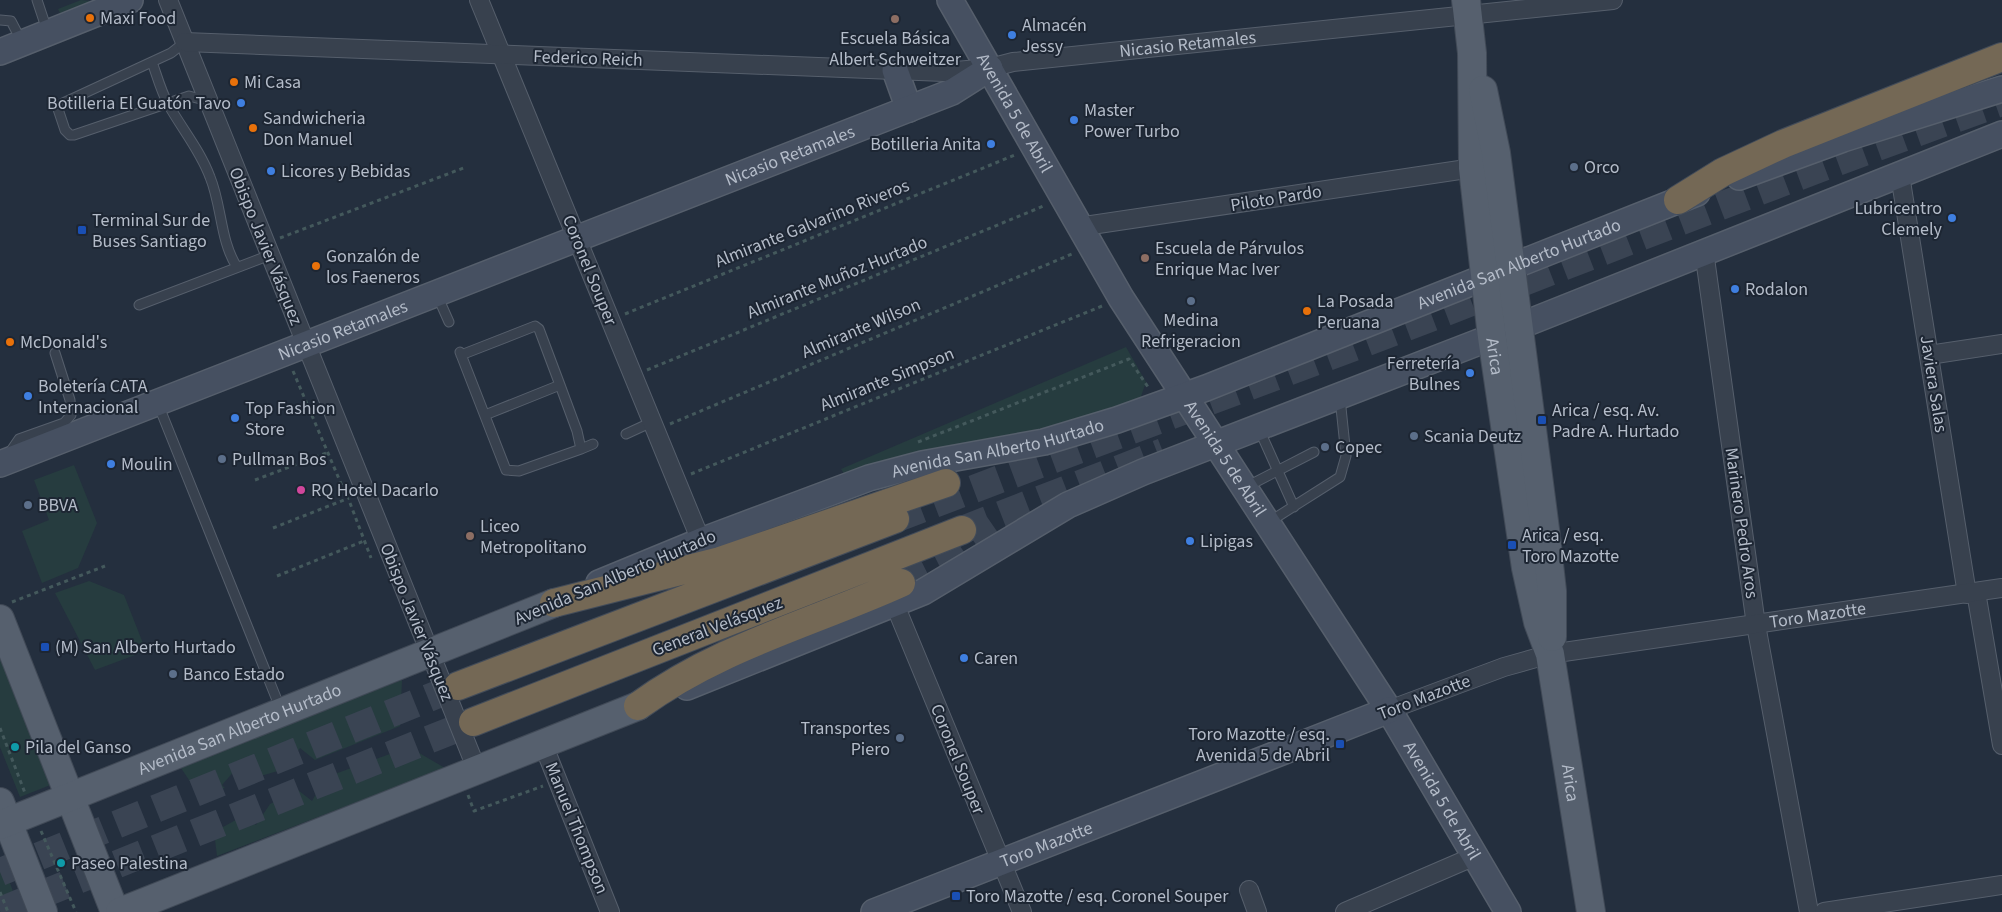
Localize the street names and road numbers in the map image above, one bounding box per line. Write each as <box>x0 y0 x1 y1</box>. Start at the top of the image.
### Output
street label: Nicasio Retamales <box>1118 25 1257 64</box>
street label: Federico Reich <box>533 44 643 73</box>
street label: Avenida 5 de Abril <box>970 49 1058 177</box>
street label: Nicasio Retamales <box>722 119 858 192</box>
street label: Obispo Javier Vásquez <box>222 163 309 329</box>
street label: Almirante Galvarino Riveros <box>711 173 913 274</box>
street label: Piloto Pardo <box>1229 179 1324 218</box>
street label: Coronel Souper <box>556 211 623 330</box>
street label: Avenida San Alberto Hurtado <box>1414 213 1625 316</box>
street label: Almirante Muñoz Hurtado <box>743 230 931 325</box>
street label: Almirante Wilson <box>798 292 925 365</box>
street label: Nicasio Retamales <box>274 294 411 367</box>
street label: Javiera Salas <box>1914 334 1954 434</box>
street label: Arica <box>1479 336 1509 377</box>
street label: Almirante Simpson <box>816 341 958 418</box>
street label: Avenida 5 de Abril <box>1178 396 1272 522</box>
street label: Avenida San Alberto Hurtado <box>889 413 1107 485</box>
street label: Marinero Pedro Aros <box>1719 446 1764 600</box>
street label: Avenida San Alberto Hurtado <box>510 524 720 631</box>
street label: Obispo Javier Vásquez <box>373 539 460 705</box>
street label: General Velásquez <box>649 590 786 663</box>
street label: Toro Mazotte <box>1768 596 1868 635</box>
street label: Toro Mazotte <box>1374 668 1474 727</box>
street label: Avenida San Alberto Hurtado <box>134 677 345 781</box>
street label: Coronel Souper <box>924 700 991 819</box>
street label: Avenida 5 de Abril <box>1397 737 1487 865</box>
street label: Manuel Thompson <box>539 759 614 898</box>
street label: Arica <box>1555 763 1585 804</box>
street label: Toro Mazotte <box>997 815 1096 874</box>

